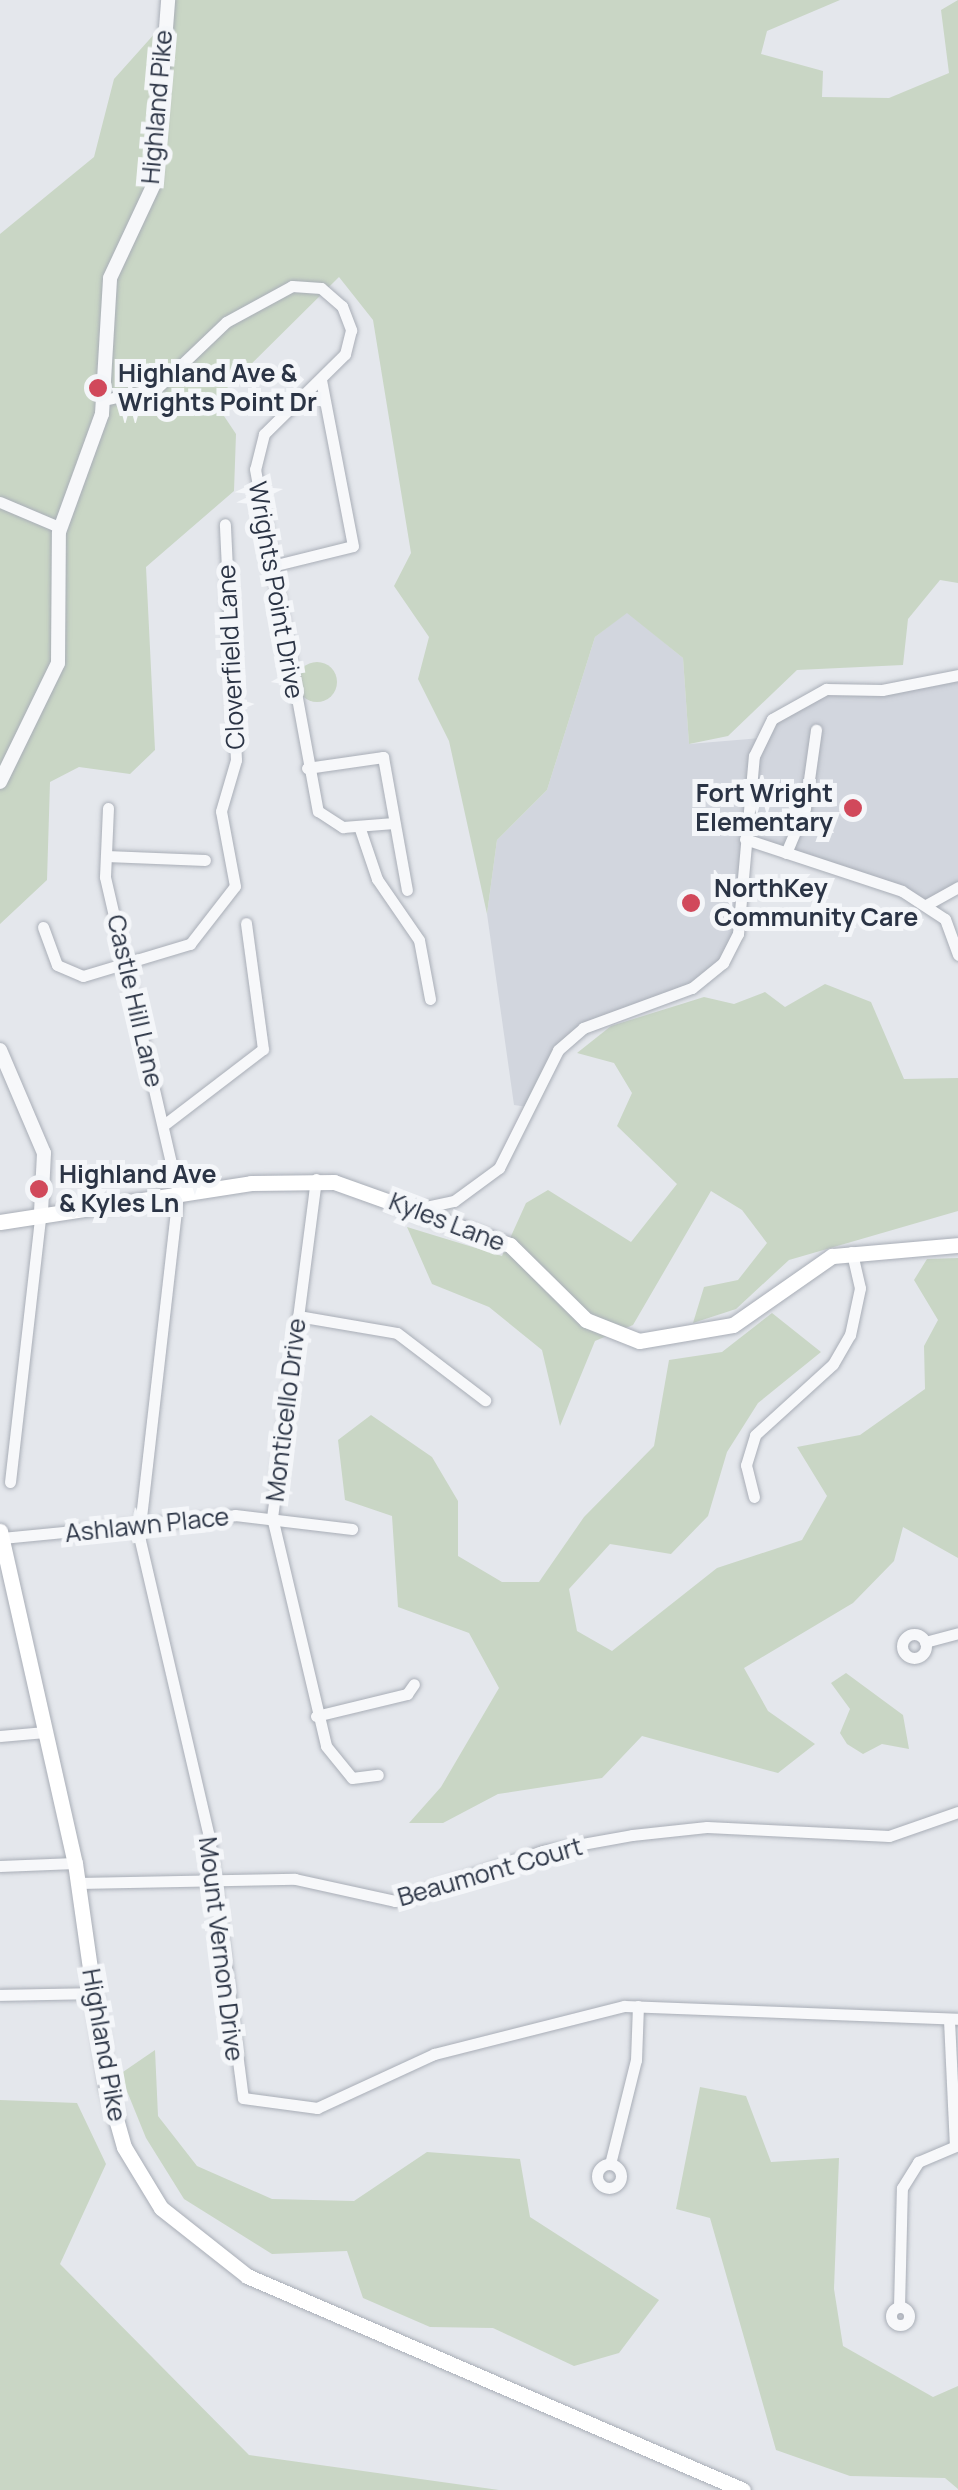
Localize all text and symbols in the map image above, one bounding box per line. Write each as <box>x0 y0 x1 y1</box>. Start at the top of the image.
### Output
street label: Highland Pike <box>135 29 179 185</box>
place label: Highland Ave & Wrights Point Dr <box>118 359 317 418</box>
marker: Highland Ave & Wrights Point Dr <box>87 377 109 399</box>
street label: Wrights Point Drive <box>242 479 310 701</box>
street label: Cloverfield Lane <box>211 564 251 750</box>
place label: Fort Wright Elementary <box>695 779 833 838</box>
marker: Fort Wright Elementary <box>842 797 864 819</box>
place label: NorthKey Community Care <box>714 874 918 933</box>
marker: NorthKey Community Care <box>678 890 704 916</box>
street label: Castle Hill Lane <box>101 912 169 1090</box>
place label: Highland Ave & Kyles Ln <box>59 1160 216 1219</box>
marker: Highland Ave & Kyles Ln <box>28 1178 50 1200</box>
street label: Kyles Lane <box>385 1186 509 1258</box>
street label: Monticello Drive <box>260 1317 312 1503</box>
street label: Ashlawn Place <box>63 1501 231 1549</box>
street label: Beaumont Court <box>394 1831 586 1913</box>
street label: Mount Vernon Drive <box>192 1835 250 2063</box>
street label: Highland Pike <box>76 1966 132 2124</box>

